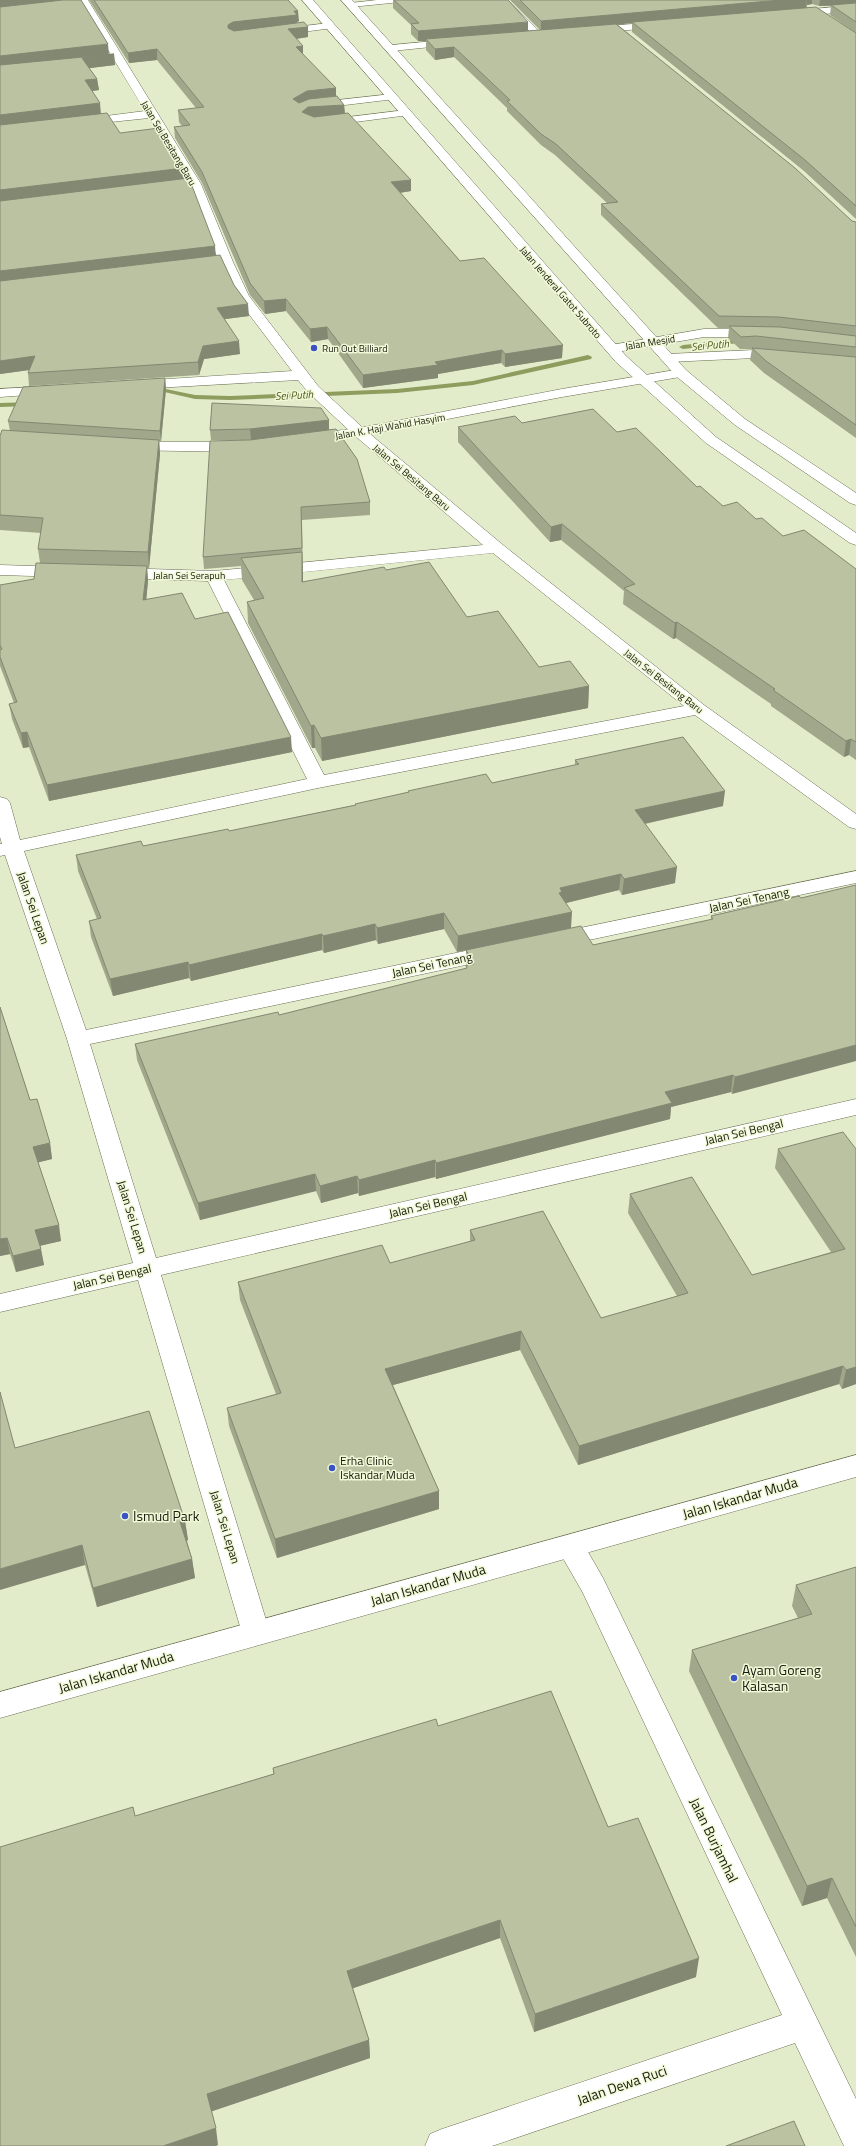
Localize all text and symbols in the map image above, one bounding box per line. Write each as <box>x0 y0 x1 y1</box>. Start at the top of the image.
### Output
street label: Jalan Sei Besitang Baru <box>137 98 200 189</box>
street label: Jalan Jenderal Gatot Subroto <box>516 243 605 342</box>
street label: Jalan Mesjid <box>624 331 676 354</box>
water label: Sei Putih <box>690 335 730 355</box>
place label: Run Out Billiard <box>322 341 387 356</box>
marker: Run Out Billiard <box>309 343 319 353</box>
water label: Sei Putih <box>275 386 314 404</box>
street label: Jalan K. Haji Wahid Hasyim <box>334 409 446 444</box>
street label: Jalan Sei Besitang Baru <box>370 441 454 514</box>
street label: Jalan Sei Serapuh <box>153 568 225 583</box>
street label: Jalan Sei Besitang Baru <box>621 646 706 717</box>
street label: Jalan Sei Lepan <box>12 869 55 947</box>
street label: Jalan Sei Tenang <box>707 882 791 917</box>
street label: Jalan Sei Tenang <box>390 947 474 982</box>
street label: Jalan Sei Bengal <box>703 1113 785 1150</box>
street label: Jalan Sei Lepan <box>112 1178 153 1256</box>
street label: Jalan Sei Bengal <box>387 1186 469 1223</box>
street label: Jalan Sei Bengal <box>71 1258 153 1295</box>
place label: Erha Clinic Iskandar Muda <box>340 1451 415 1484</box>
marker: Erha Clinic Iskandar Muda <box>327 1463 337 1473</box>
street label: Jalan Iskandar Muda <box>680 1471 800 1524</box>
street label: Jalan Sei Lepan <box>205 1488 246 1566</box>
place label: Ismud Park <box>133 1505 200 1526</box>
marker: Ismud Park <box>120 1511 130 1521</box>
street label: Jalan Iskandar Muda <box>368 1558 488 1611</box>
street label: Jalan Iskandar Muda <box>56 1645 176 1698</box>
place label: Ayam Goreng Kalasan <box>742 1659 821 1696</box>
marker: Ayam Goreng Kalasan <box>729 1673 739 1683</box>
street label: Jalan Burjamhal <box>685 1794 744 1886</box>
street label: Jalan Dewa Ruci <box>574 2059 670 2110</box>

